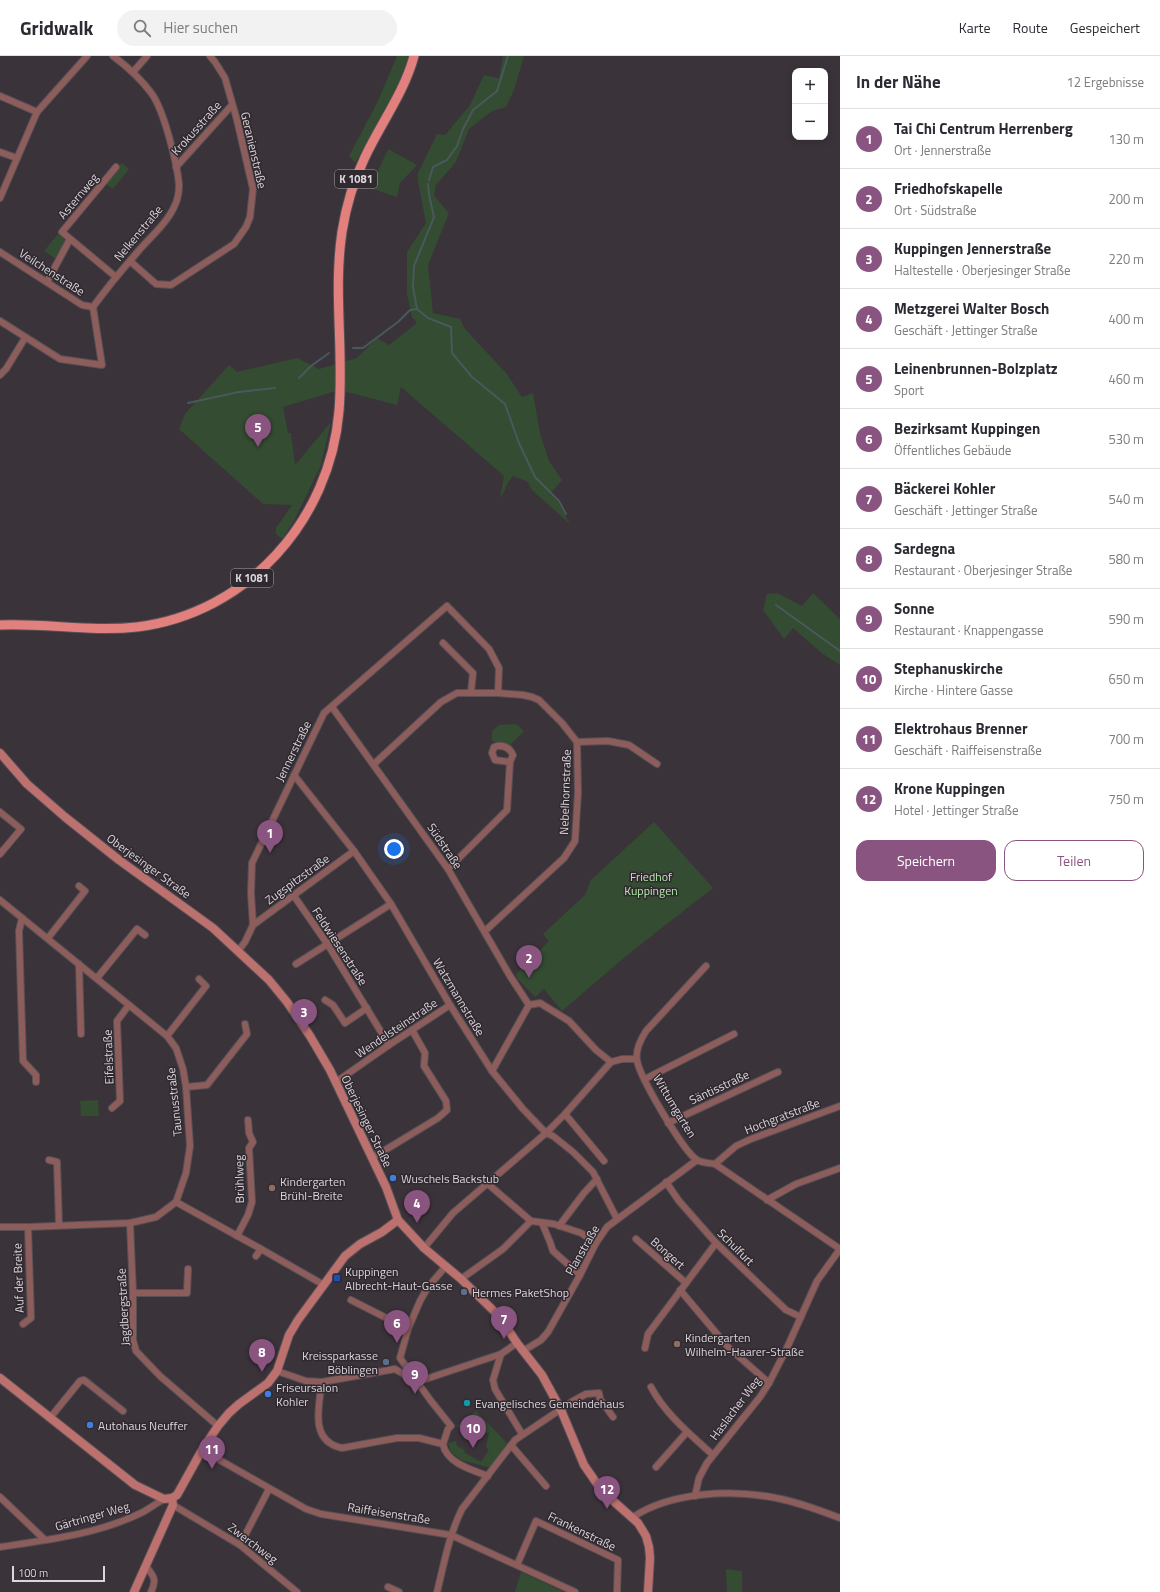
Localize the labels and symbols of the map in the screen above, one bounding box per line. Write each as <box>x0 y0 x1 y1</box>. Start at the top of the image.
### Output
street label: Krokusstraße <box>166 96 226 160</box>
street label: Geranienstraße <box>236 110 272 190</box>
street label: Asternweg <box>53 169 103 223</box>
road number: K 1081 <box>335 170 377 188</box>
street label: Nelkenstraße <box>109 201 167 265</box>
street label: Veilchenstraße <box>15 244 89 300</box>
pin: 5 <box>245 414 271 447</box>
road number: K 1081 <box>231 569 273 587</box>
street label: Jennerstraße <box>270 717 316 785</box>
street label: Nebelhornstraße <box>554 749 576 835</box>
street label: Südstraße <box>423 819 467 873</box>
pin: 1 <box>257 820 283 853</box>
street label: Oberjesinger Straße <box>103 829 195 903</box>
your location <box>384 839 404 859</box>
street label: Zugspitzstraße <box>261 849 333 909</box>
park label: Friedhof Kuppingen <box>624 867 678 900</box>
street label: Feldwiesenstraße <box>307 903 373 989</box>
pin: 2 <box>516 945 542 978</box>
street label: Watzmannstraße <box>428 954 490 1040</box>
street label: Wendelsteinstraße <box>351 993 441 1063</box>
pin: 3 <box>291 999 317 1032</box>
street label: Eifelstraße <box>98 1029 118 1085</box>
street label: Säntisstraße <box>686 1065 752 1109</box>
street label: Taunusstraße <box>161 1067 187 1137</box>
street label: Wittumgarten <box>649 1071 701 1141</box>
street label: Oberjesinger Straße <box>336 1072 398 1170</box>
street label: Hochgratstraße <box>741 1093 823 1139</box>
street label: Brühlweg <box>229 1155 249 1203</box>
place label: Wuschels Backstub <box>401 1169 499 1188</box>
place label: Kindergarten Brühl-Breite <box>280 1172 345 1205</box>
marker: Wuschels Backstub <box>388 1173 398 1183</box>
marker: Kindergarten Brühl-Breite <box>267 1183 277 1193</box>
pin: 4 <box>404 1190 430 1223</box>
street label: Planstraße <box>560 1221 604 1279</box>
street label: Schulfurt <box>713 1224 760 1271</box>
street label: Bongert <box>646 1232 690 1274</box>
street label: Auf der Breite <box>7 1243 29 1313</box>
place label: Kuppingen Albrecht-Haut-Gasse <box>345 1262 452 1295</box>
street label: Jagdbergstraße <box>111 1268 135 1346</box>
marker: Kuppingen Albrecht-Haut-Gasse <box>332 1273 342 1283</box>
place label: Hermes PaketShop <box>472 1283 569 1302</box>
marker: Hermes PaketShop <box>459 1287 469 1297</box>
pin: 7 <box>491 1306 517 1339</box>
pin: 6 <box>384 1310 410 1343</box>
place label: Kindergarten Wilhelm-Haarer-Straße <box>685 1328 804 1361</box>
pin: 8 <box>249 1339 275 1372</box>
marker: Kindergarten Wilhelm-Haarer-Straße <box>672 1339 682 1349</box>
place label: Kreissparkasse Böblingen <box>302 1346 378 1379</box>
marker: Kreissparkasse Böblingen <box>381 1357 391 1367</box>
pin: 9 <box>402 1361 428 1394</box>
street label: Haslacher Weg <box>705 1372 765 1444</box>
place label: Friseursalon Kohler <box>276 1378 338 1411</box>
marker: Friseursalon Kohler <box>263 1389 273 1399</box>
place label: Evangelisches Gemeindehaus <box>475 1394 625 1413</box>
marker: Evangelisches Gemeindehaus <box>462 1398 472 1408</box>
pin: 10 <box>460 1415 486 1448</box>
place label: Autohaus Neuffer <box>98 1416 188 1435</box>
marker: Autohaus Neuffer <box>85 1420 95 1430</box>
pin: 11 <box>199 1436 225 1469</box>
pin: 12 <box>594 1476 620 1509</box>
street label: Gärtringer Weg <box>53 1496 131 1536</box>
street label: Raiffeisenstraße <box>346 1497 432 1529</box>
street label: Frankenstraße <box>545 1506 619 1556</box>
street label: Zwerchweg <box>224 1518 282 1568</box>
scale bar <box>12 1564 105 1583</box>

